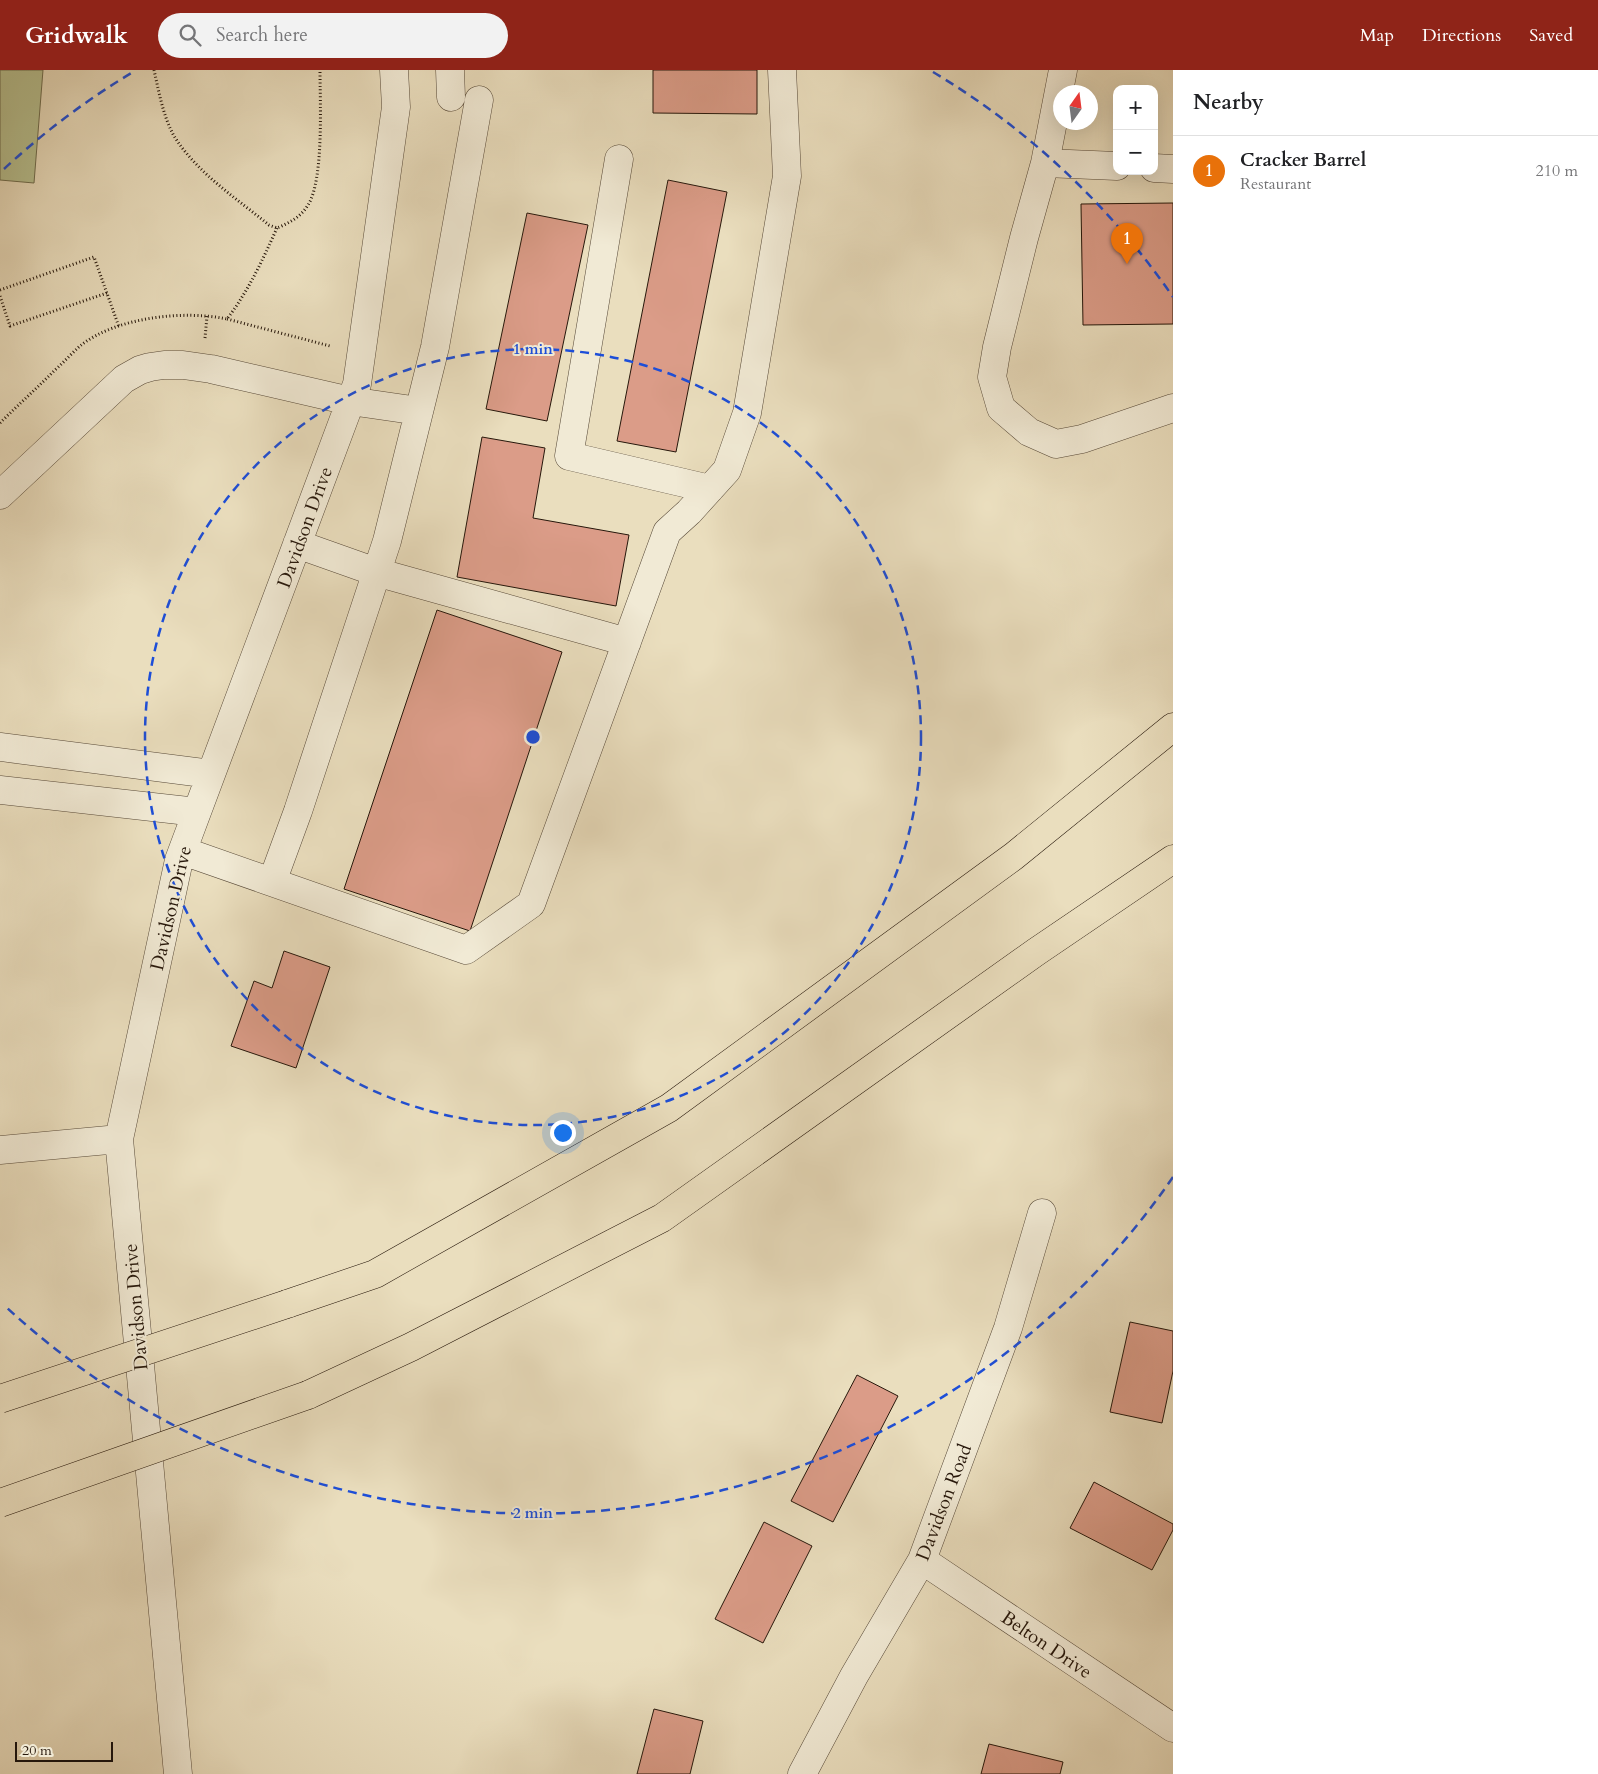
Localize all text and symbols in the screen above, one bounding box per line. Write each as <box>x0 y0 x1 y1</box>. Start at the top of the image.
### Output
search box <box>158 13 508 58</box>
text: Gridwalk <box>25 19 128 52</box>
icon: search <box>176 21 204 49</box>
text: Search here <box>216 22 308 48</box>
text: Map <box>1360 23 1394 48</box>
text: Directions <box>1422 23 1501 48</box>
text: Saved <box>1529 23 1573 48</box>
north arrow <box>1053 85 1098 130</box>
map controls <box>1113 85 1158 175</box>
button: + <box>1113 85 1158 130</box>
text: Nearby <box>1193 88 1264 117</box>
button: − <box>1113 130 1158 175</box>
text: Cracker Barrel <box>1240 147 1366 173</box>
text: 1 <box>1205 160 1213 182</box>
text: 210 m <box>1536 160 1578 182</box>
text: Restaurant <box>1240 173 1311 195</box>
pin: 1 <box>1111 223 1143 264</box>
text: 1 min <box>513 339 553 359</box>
street label: Davidson Drive <box>271 463 339 592</box>
centre of rings <box>524 728 542 746</box>
street label: Davidson Drive <box>144 843 198 973</box>
your location <box>550 1120 576 1146</box>
street label: Davidson Drive <box>118 1242 154 1371</box>
street label: Davidson Road <box>910 1440 978 1564</box>
text: 2 min <box>513 1503 553 1523</box>
street label: Belton Drive <box>996 1605 1097 1685</box>
scale bar <box>15 1739 112 1762</box>
text: 20 m <box>22 1741 52 1760</box>

